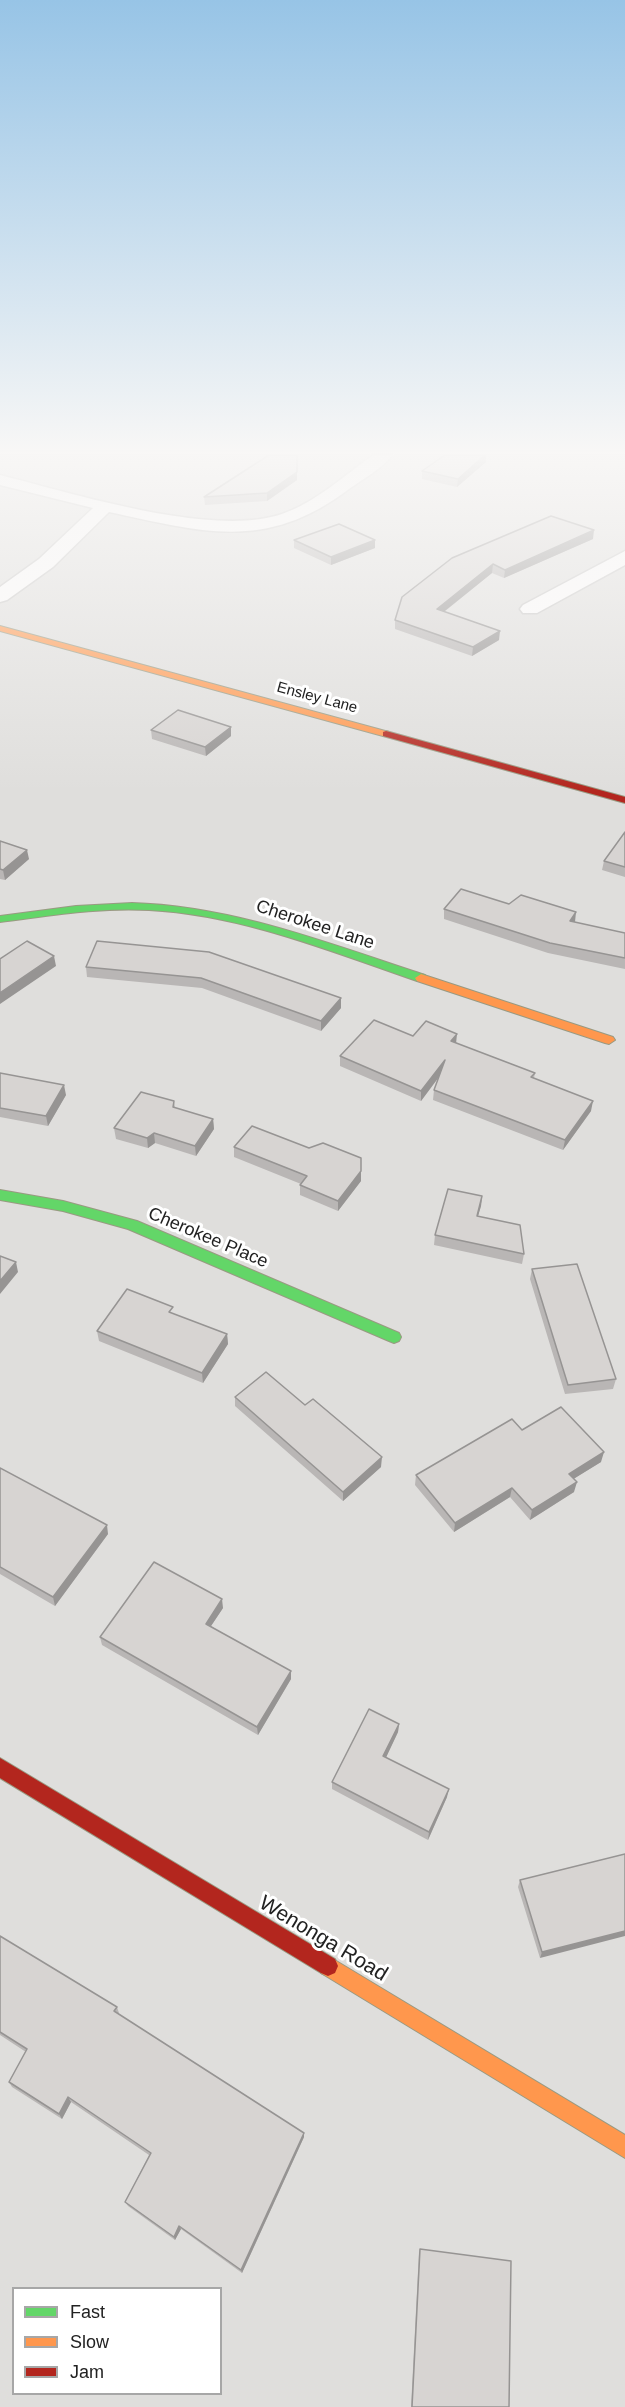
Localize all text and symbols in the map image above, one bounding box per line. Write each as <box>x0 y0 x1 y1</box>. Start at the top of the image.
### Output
street label: Ensley Lane <box>275 679 359 717</box>
street label: Cherokee Lane <box>253 896 377 954</box>
street label: Cherokee Place <box>145 1203 271 1273</box>
street label: Wenonga Road <box>254 1891 392 1987</box>
legend <box>12 2287 222 2395</box>
text: Fast <box>70 2302 105 2322</box>
text: Slow <box>70 2332 109 2352</box>
text: Jam <box>70 2362 104 2382</box>

